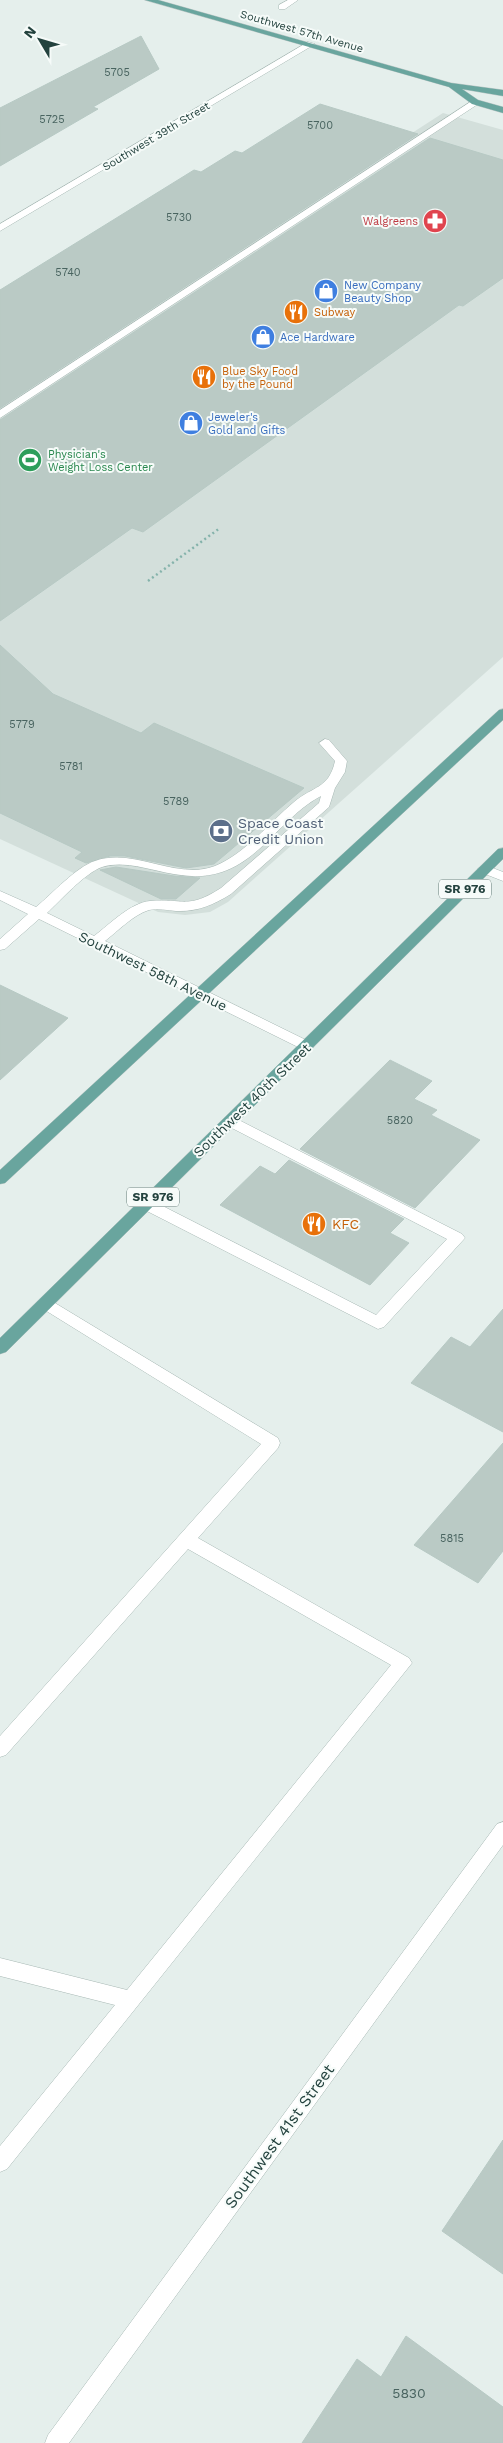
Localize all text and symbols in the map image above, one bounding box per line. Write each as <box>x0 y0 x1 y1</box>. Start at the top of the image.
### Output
street label: Southwest 57th Avenue <box>239 8 365 55</box>
north arrow <box>15 15 65 65</box>
text: N <box>20 23 39 41</box>
house number: 5705 <box>104 66 130 79</box>
street label: Southwest 39th Street <box>100 99 213 174</box>
house number: 5725 <box>39 113 65 126</box>
house number: 5700 <box>307 119 333 132</box>
pharmacy icon: Walgreens <box>422 208 448 234</box>
house number: 5730 <box>166 211 192 224</box>
place label: Walgreens <box>363 215 418 228</box>
house number: 5740 <box>55 266 81 279</box>
shop icon: New Company Beauty Shop <box>313 278 339 304</box>
place label: New Company Beauty Shop <box>344 279 421 305</box>
restaurant icon: Subway <box>283 299 309 325</box>
place label: Subway <box>314 306 355 319</box>
shop icon: Ace Hardware <box>250 324 276 350</box>
place label: Ace Hardware <box>280 331 355 344</box>
restaurant icon: Blue Sky Food by the Pound <box>191 364 217 390</box>
place label: Blue Sky Food by the Pound <box>222 365 298 391</box>
shop icon: Jeweler's Gold and Gifts <box>178 410 204 436</box>
place label: Jeweler's Gold and Gifts <box>208 411 286 437</box>
sports icon: Physician's Weight Loss Center <box>17 447 43 473</box>
place label: Physician's Weight Loss Center <box>48 448 153 474</box>
house number: 5779 <box>9 718 35 731</box>
house number: 5781 <box>59 760 83 773</box>
house number: 5789 <box>163 795 189 808</box>
place label: Space Coast Credit Union <box>238 815 324 847</box>
bank icon: Space Coast Credit Union <box>208 818 234 844</box>
road number: SR 976 <box>439 880 491 899</box>
street label: Southwest 58th Avenue <box>76 928 230 1014</box>
street label: Southwest 40th Street <box>190 1040 314 1160</box>
house number: 5820 <box>387 1114 413 1127</box>
road number: SR 976 <box>127 1188 179 1206</box>
restaurant icon: KFC <box>301 1211 327 1237</box>
place label: KFC <box>332 1216 359 1232</box>
house number: 5815 <box>440 1532 464 1545</box>
street label: Southwest 41st Street <box>221 2060 338 2212</box>
house number: 5830 <box>392 2385 426 2401</box>

